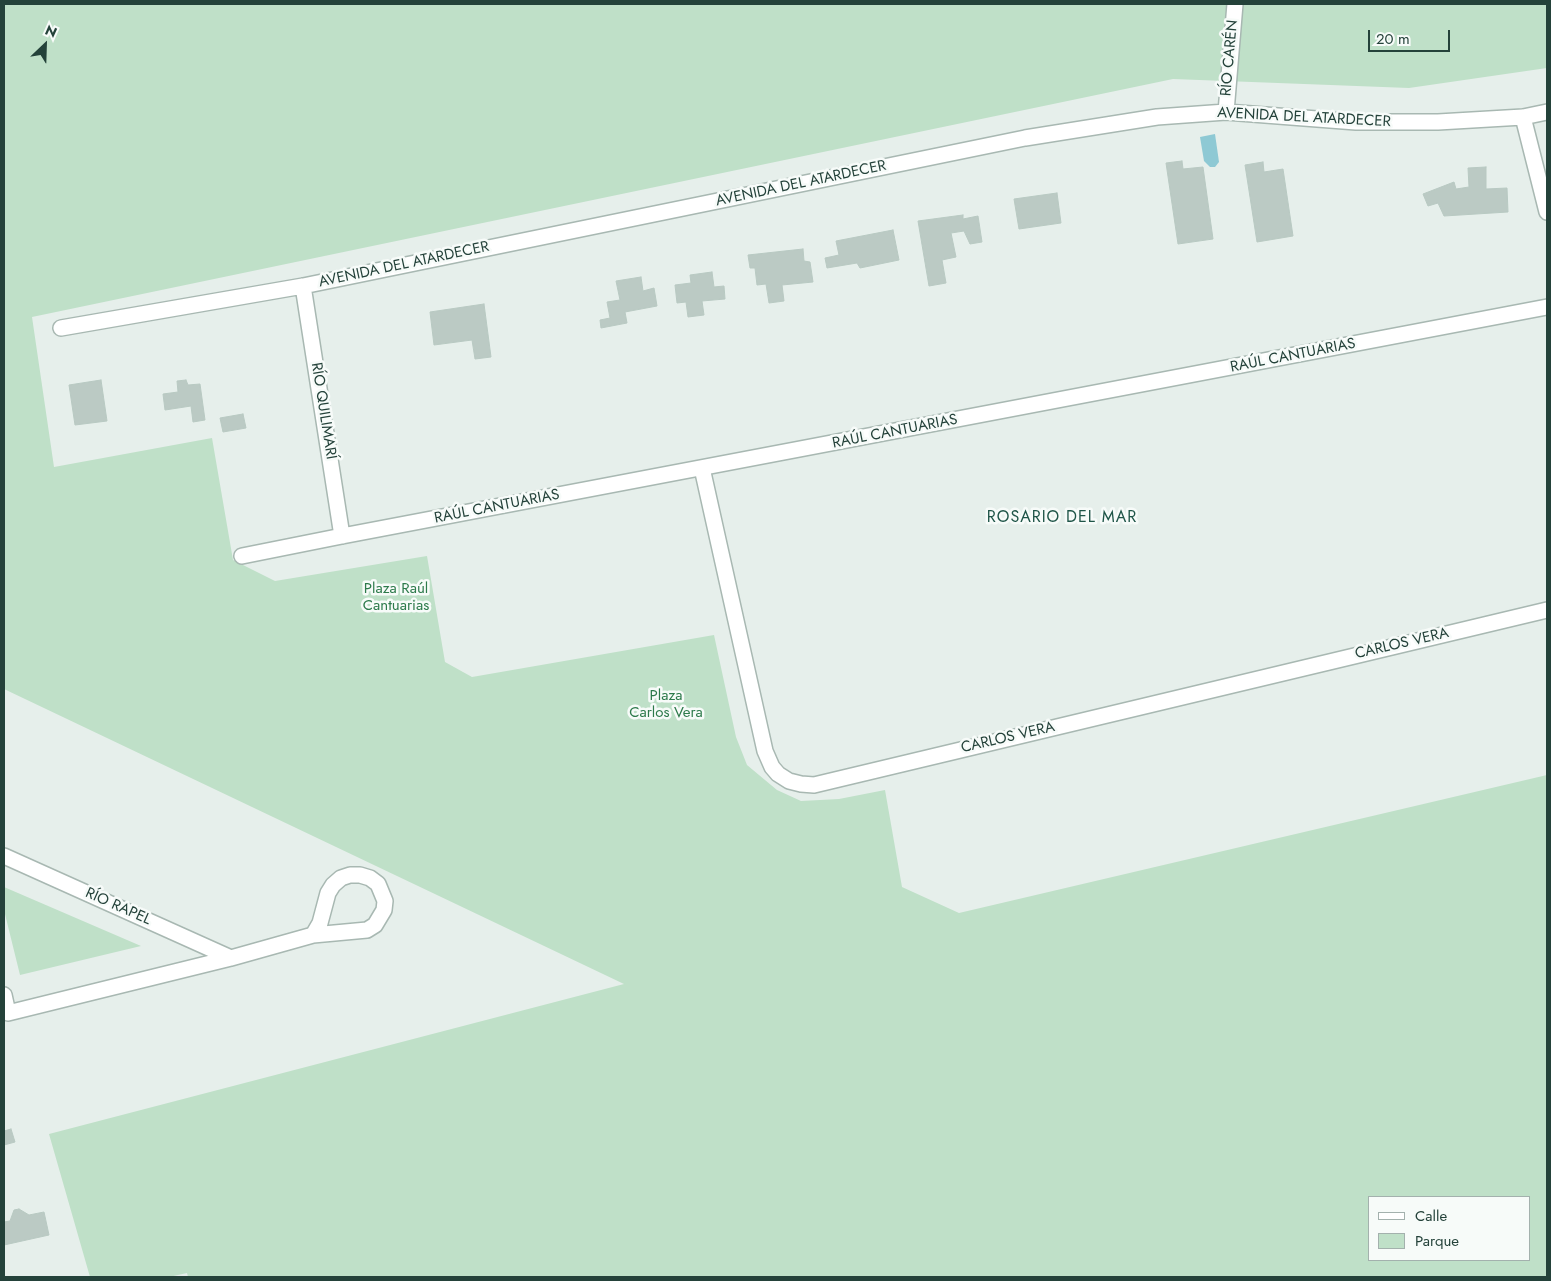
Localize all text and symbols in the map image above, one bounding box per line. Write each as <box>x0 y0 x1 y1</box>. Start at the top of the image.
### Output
street label: RÍO CARÉN <box>1218 19 1242 97</box>
north arrow <box>20 20 70 70</box>
text: N <box>42 20 60 43</box>
scale bar <box>1371 20 1454 52</box>
text: 20 m <box>1376 28 1410 50</box>
street label: AVENIDA DEL ATARDECER <box>1217 104 1391 132</box>
street label: AVENIDA DEL ATARDECER <box>714 157 888 211</box>
street label: AVENIDA DEL ATARDECER <box>317 238 491 292</box>
street label: RAÚL CANTUARIAS <box>1229 335 1357 377</box>
street label: RÍO QUILIMARÍ <box>306 361 340 461</box>
street label: RAÚL CANTUARIAS <box>831 411 959 453</box>
street label: RAÚL CANTUARIAS <box>433 486 561 528</box>
district label: ROSARIO DEL MAR <box>985 508 1139 528</box>
park label: Plaza Raúl Cantuarias <box>363 580 429 615</box>
street label: CARLOS VERA <box>1353 624 1451 664</box>
park label: Plaza Carlos Vera <box>629 687 703 722</box>
street label: CARLOS VERA <box>959 718 1057 758</box>
street label: RÍO RAPEL <box>82 885 154 929</box>
legend <box>1368 1196 1531 1261</box>
text: Calle <box>1415 1205 1447 1227</box>
text: Parque <box>1415 1230 1459 1252</box>

